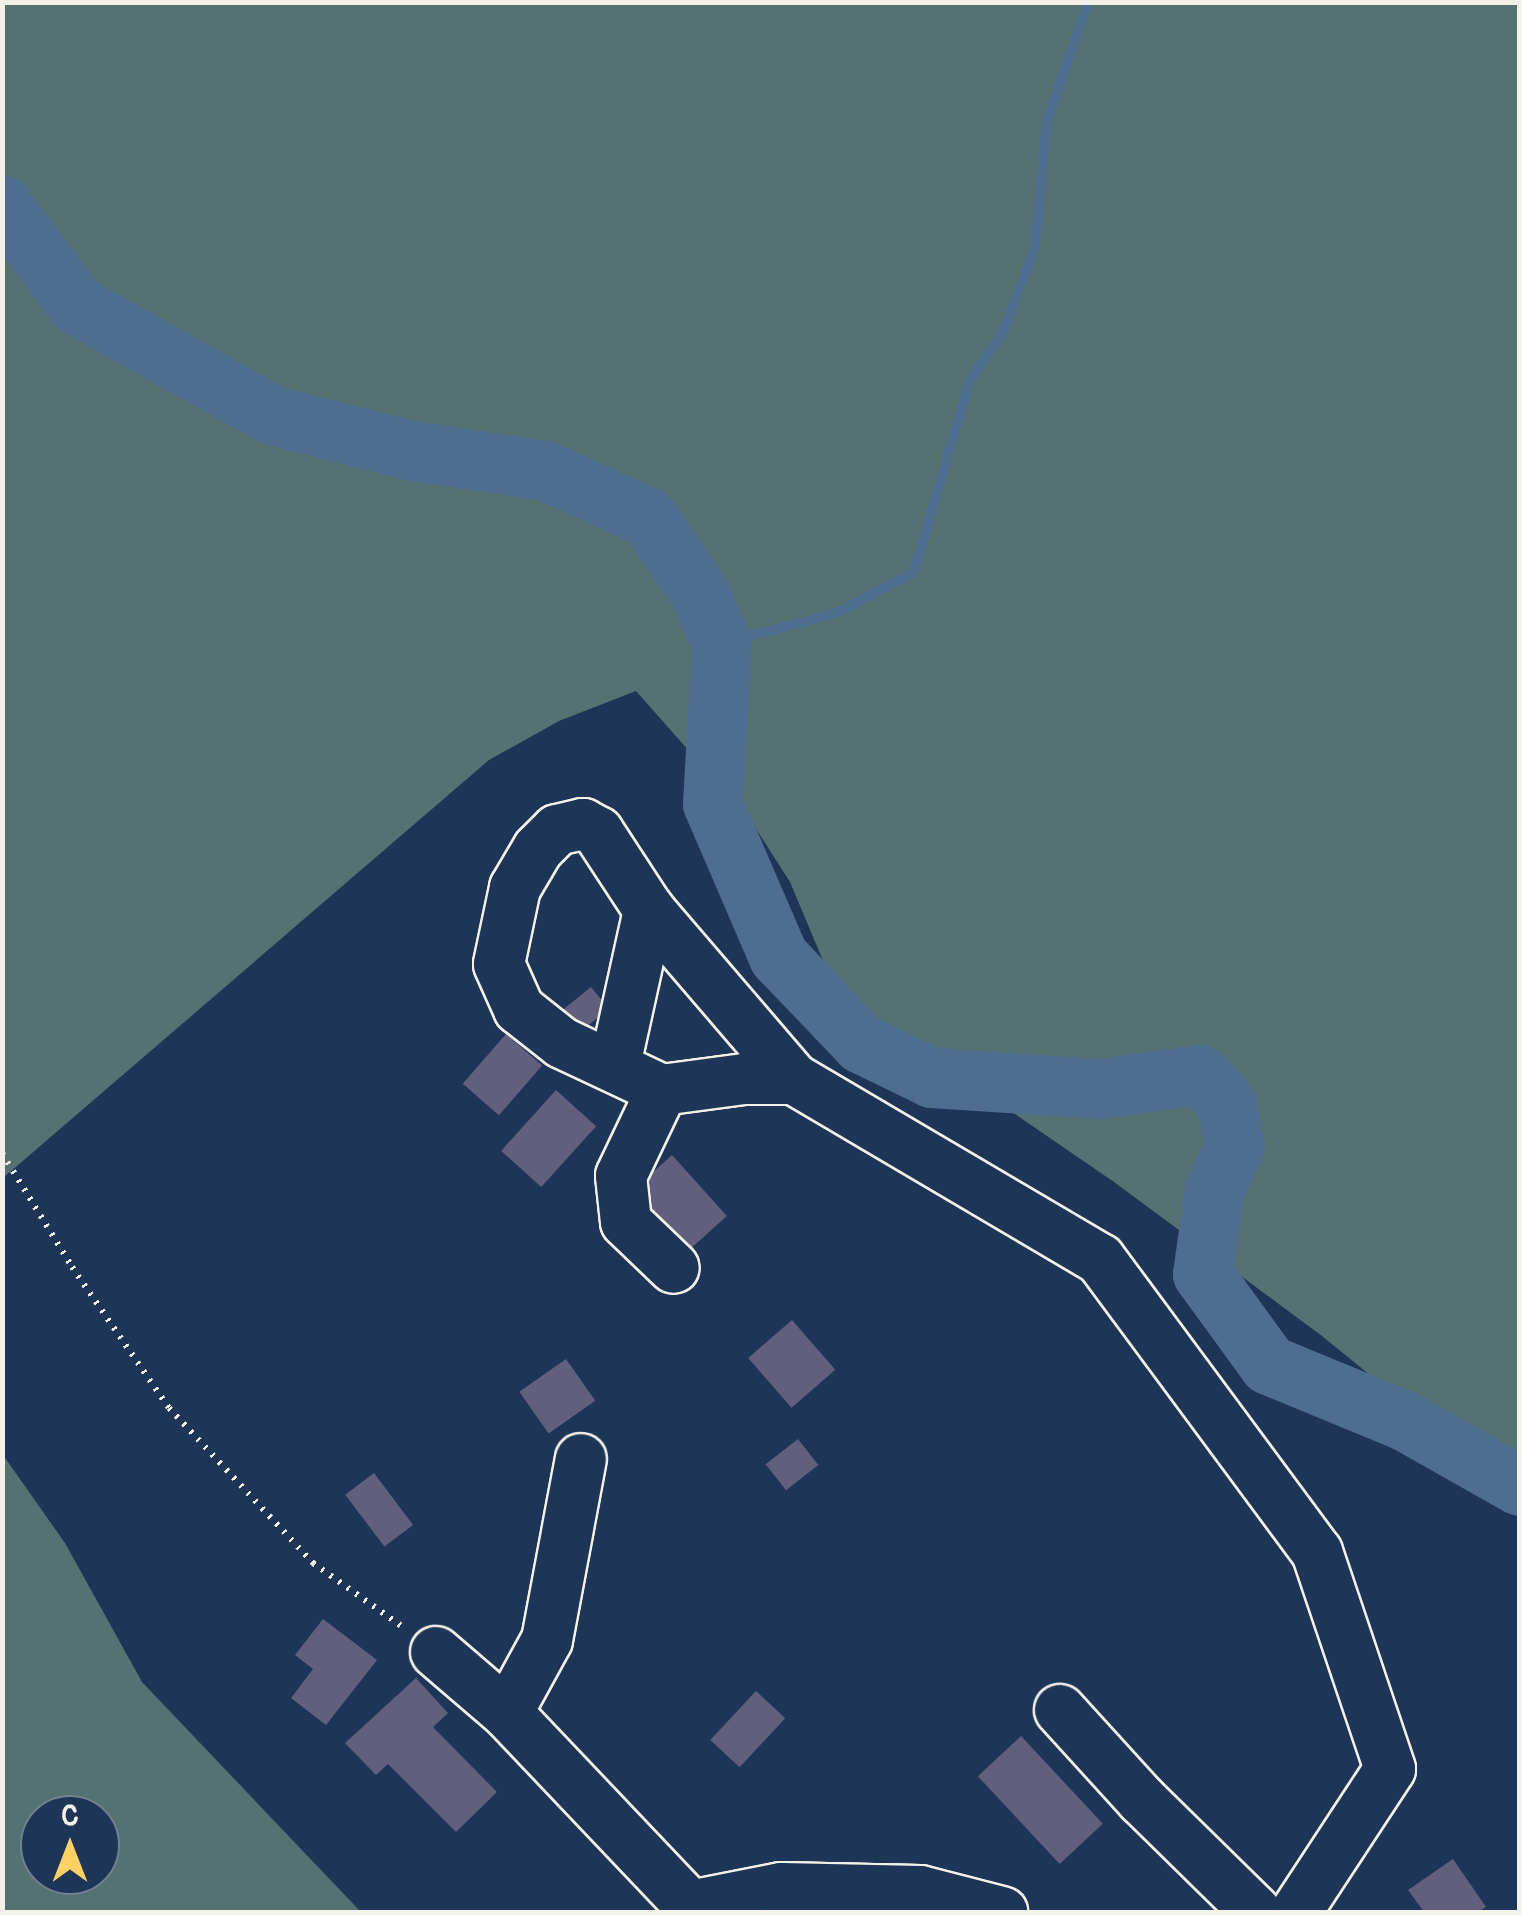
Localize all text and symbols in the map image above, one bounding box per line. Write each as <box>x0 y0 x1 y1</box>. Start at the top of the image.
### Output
north arrow <box>20 1795 120 1895</box>
text: С <box>61 1799 79 1834</box>

